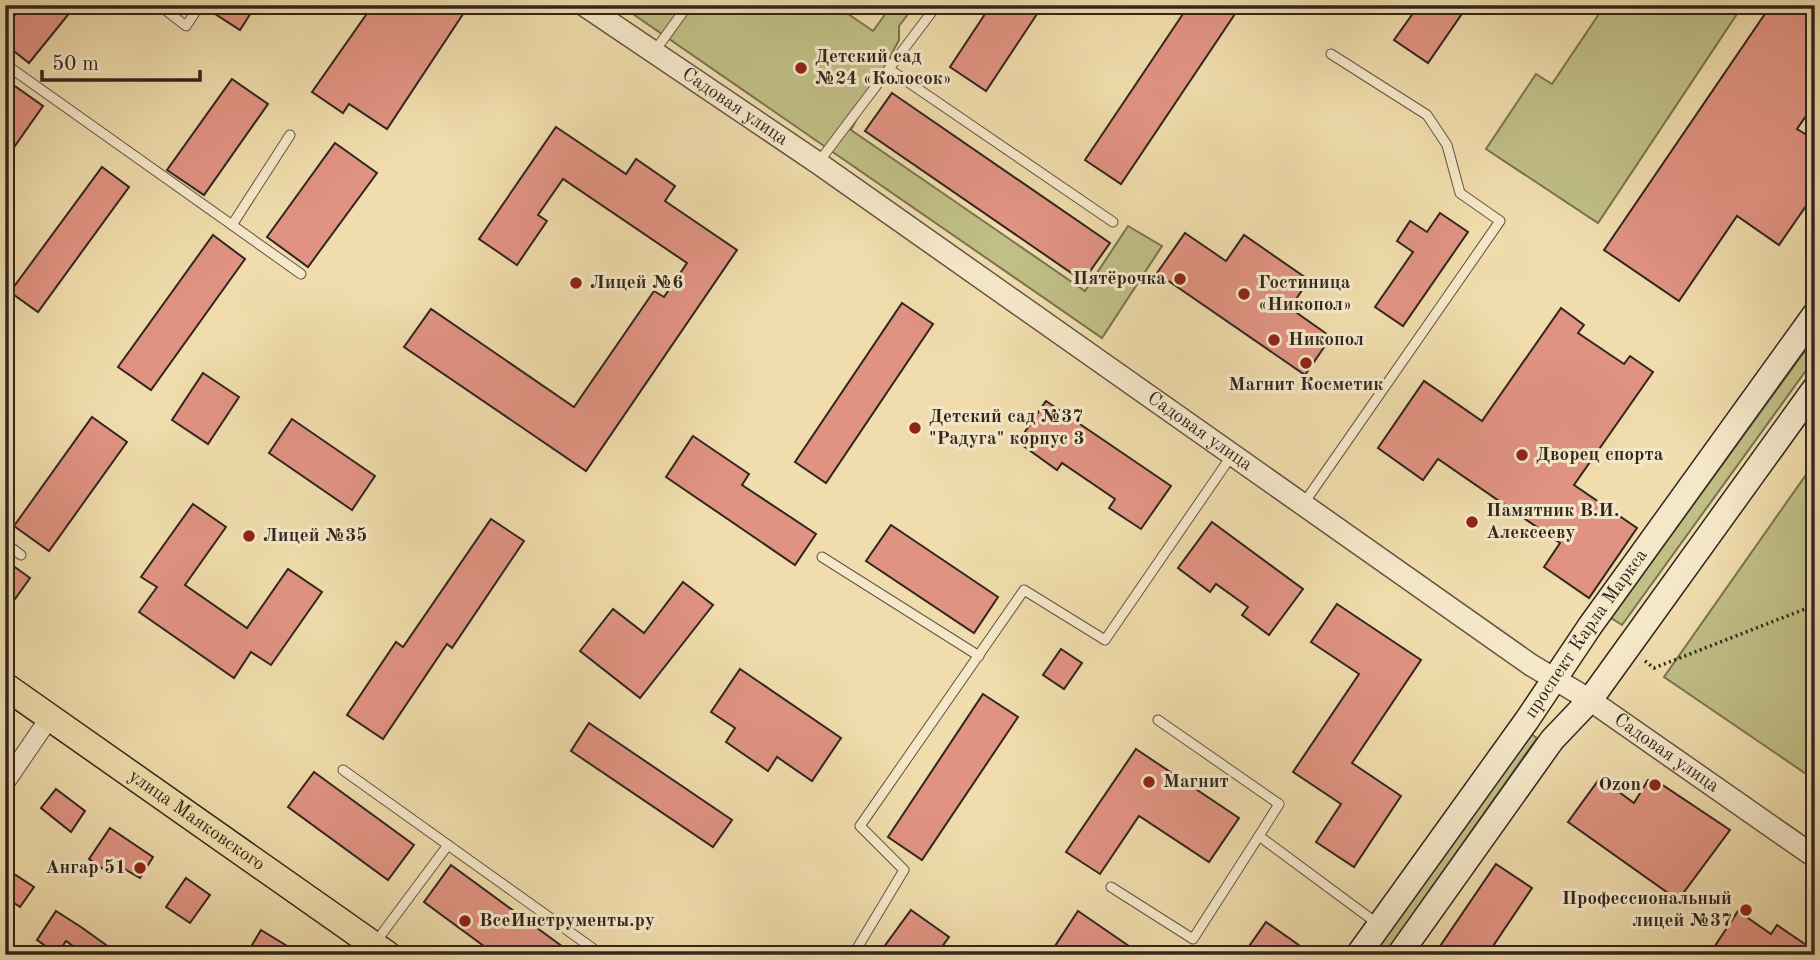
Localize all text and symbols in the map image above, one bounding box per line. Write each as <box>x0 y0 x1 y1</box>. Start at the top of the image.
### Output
scale bar <box>42 38 200 82</box>
place label: Детский сад №24 «Колосок» <box>815 48 952 89</box>
text: 50 m <box>52 54 99 75</box>
marker: Детский сад №24 «Колосок» <box>793 60 809 76</box>
street label: Садовая улица <box>678 64 792 150</box>
place label: Пятёрочка <box>1073 270 1166 289</box>
marker: Пятёрочка <box>1172 271 1188 287</box>
place label: Лицей №6 <box>590 274 683 293</box>
place label: Гостиница «Никопол» <box>1258 274 1352 315</box>
marker: Лицей №6 <box>568 275 584 291</box>
marker: Гостиница «Никопол» <box>1236 286 1252 302</box>
place label: Никопол <box>1288 331 1364 350</box>
marker: Никопол <box>1266 332 1282 348</box>
marker: Магнит Косметик <box>1298 355 1314 371</box>
place label: Магнит Косметик <box>1229 376 1383 395</box>
street label: Садовая улица <box>1144 388 1256 475</box>
place label: Детский сад №37 "Радуга" корпус 3 <box>929 408 1085 449</box>
marker: Детский сад №37 "Радуга" корпус 3 <box>907 420 923 436</box>
place label: Дворец спорта <box>1536 446 1664 465</box>
marker: Дворец спорта <box>1514 447 1530 463</box>
place label: Памятник В.И. Алексееву <box>1486 502 1619 543</box>
marker: Памятник В.И. Алексееву <box>1464 514 1480 530</box>
place label: Лицей №35 <box>263 527 367 546</box>
marker: Лицей №35 <box>241 528 257 544</box>
street label: проспект Карла Маркса <box>1521 546 1652 722</box>
street label: Садовая улица <box>1610 710 1723 797</box>
street label: улица Маяковского <box>125 766 268 875</box>
place label: Магнит <box>1163 773 1229 792</box>
marker: Магнит <box>1141 774 1157 790</box>
place label: Ozon <box>1599 776 1641 795</box>
marker: Ozon <box>1647 777 1663 793</box>
place label: Ангар 51 <box>45 859 126 878</box>
marker: Ангар 51 <box>132 860 148 876</box>
place label: Профессиональный лицей №37 <box>1562 890 1732 931</box>
marker: Профессиональный лицей №37 <box>1738 902 1754 918</box>
place label: ВсеИнструменты.ру <box>479 912 655 931</box>
marker: ВсеИнструменты.ру <box>457 913 473 929</box>

